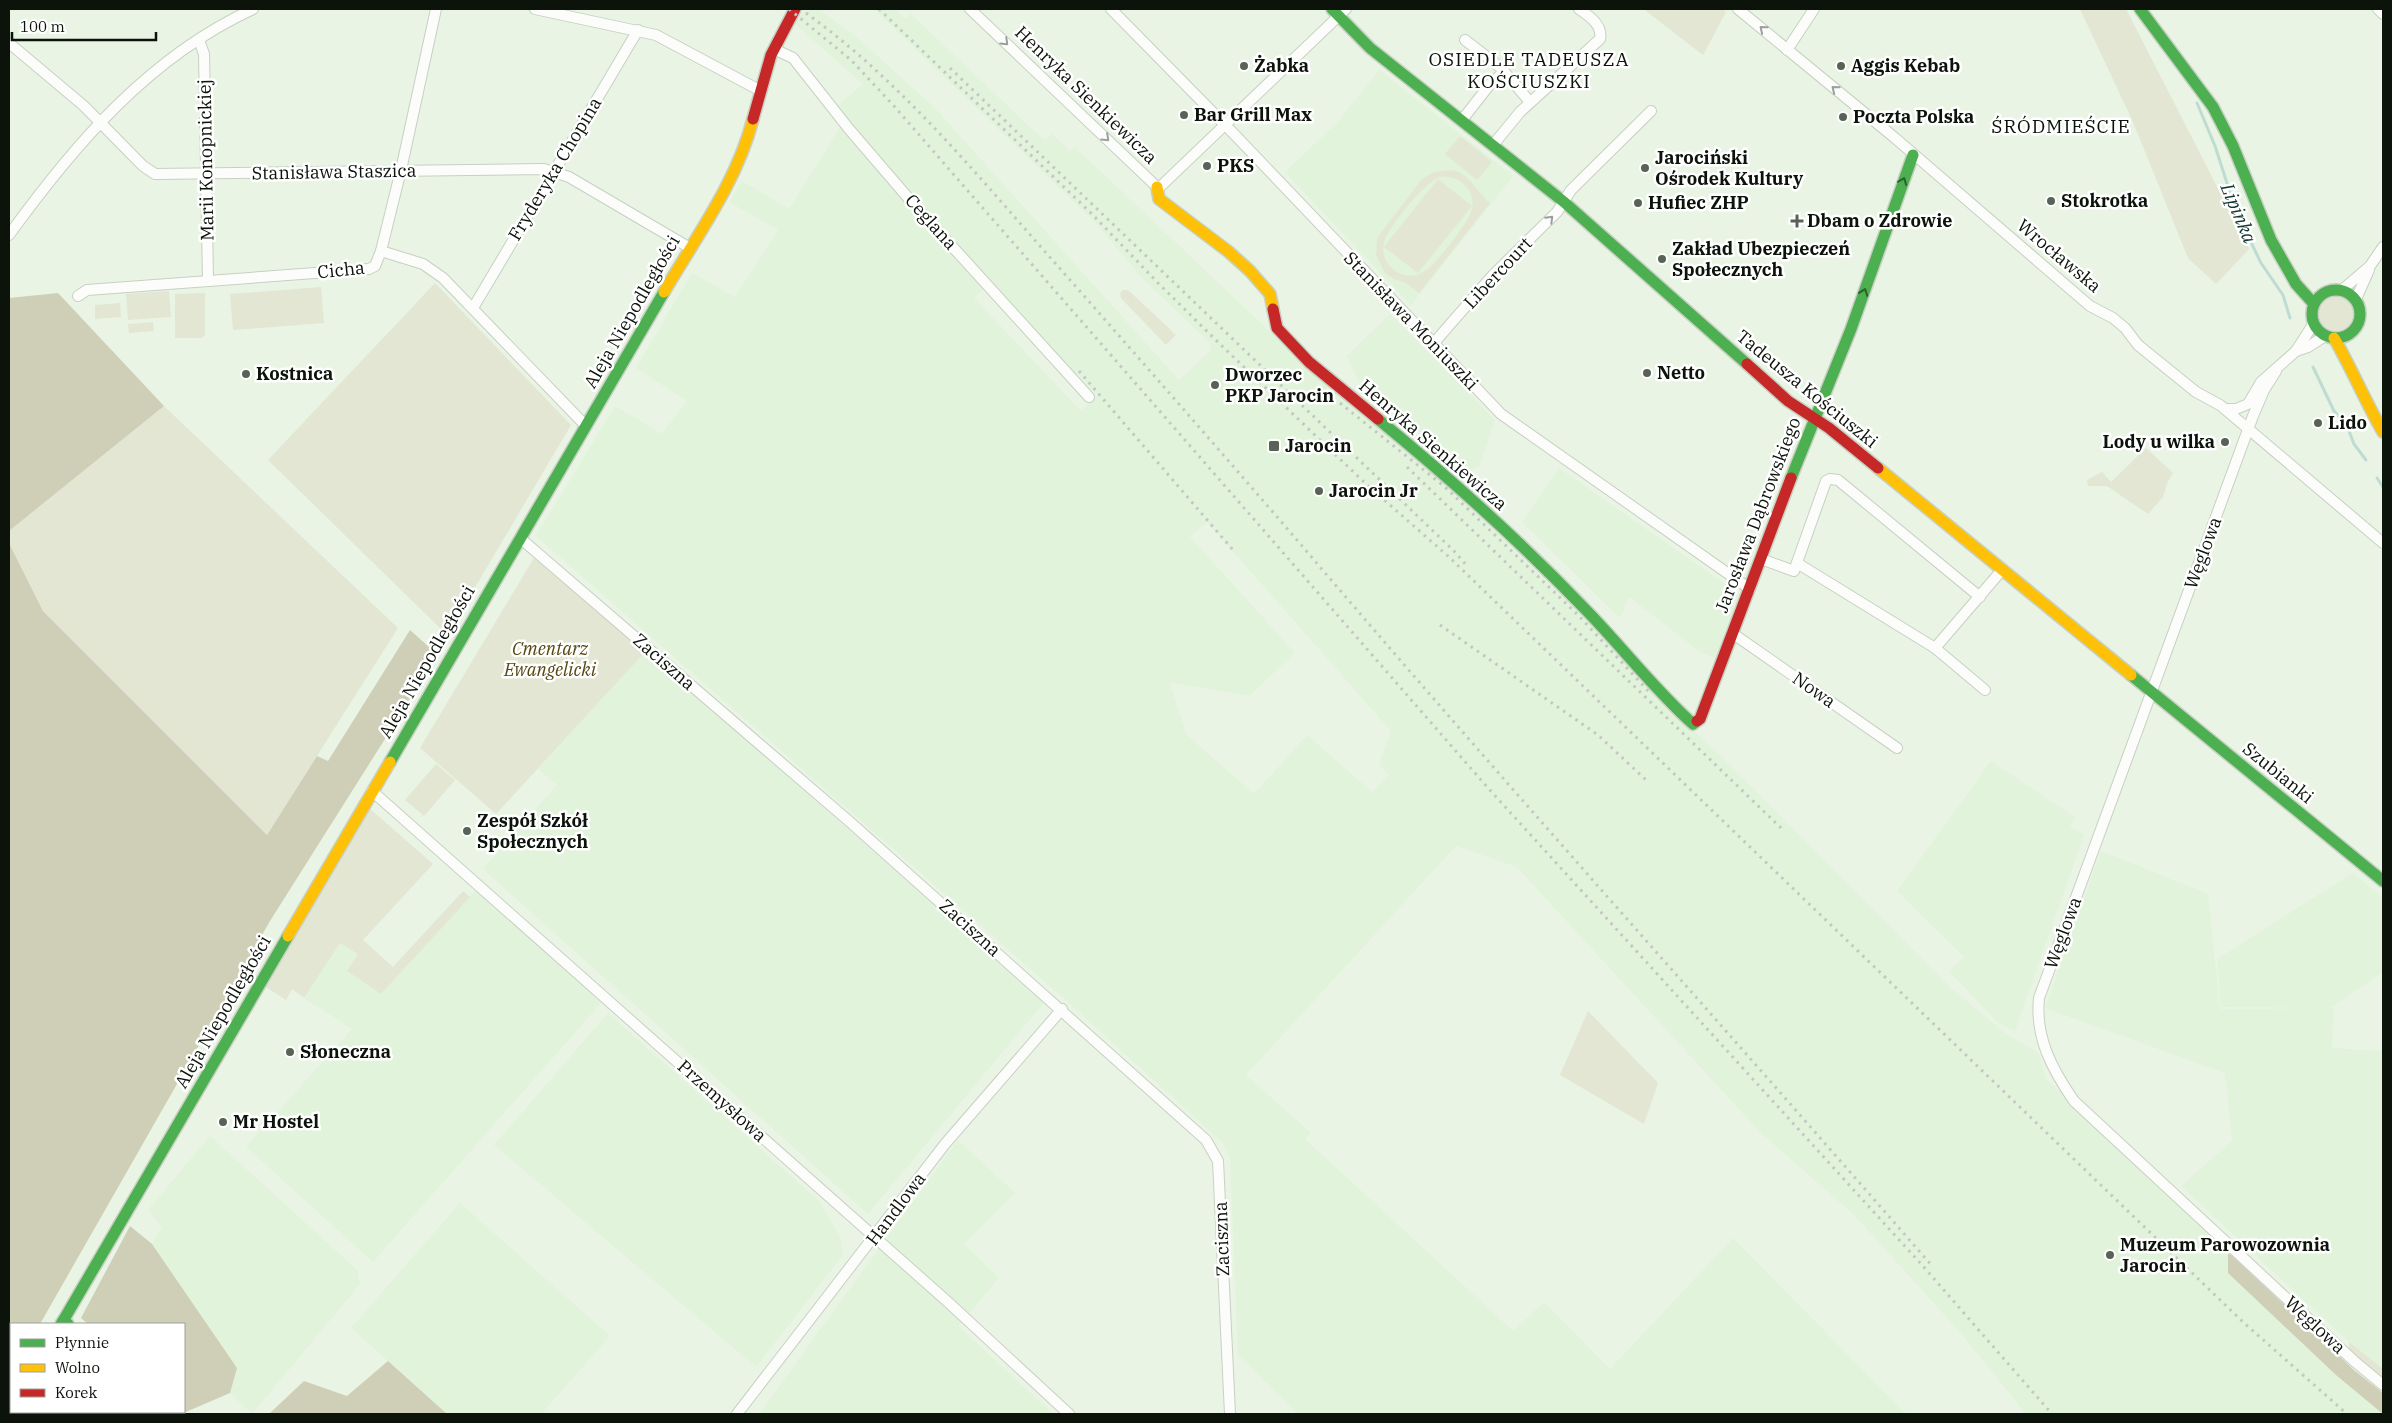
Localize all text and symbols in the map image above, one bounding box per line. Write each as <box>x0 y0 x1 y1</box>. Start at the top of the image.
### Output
scale bar <box>12 10 156 42</box>
text: 100 m <box>20 17 65 36</box>
street label: Henryka Sienkiewicza <box>1010 21 1162 169</box>
one-way arrow <box>1760 27 1769 35</box>
one-way arrow <box>999 36 1008 45</box>
district label: OSIEDLE TADEUSZA KOŚCIUSZKI <box>1428 47 1630 93</box>
place label: Żabka <box>1254 54 1309 77</box>
place label: Aggis Kebab <box>1851 54 1960 77</box>
marker: Żabka <box>1238 60 1250 72</box>
marker: Aggis Kebab <box>1835 60 1847 72</box>
street label: Marii Konopnickiej <box>193 79 218 241</box>
one-way arrow <box>1832 86 1841 95</box>
street label: Fryderyka Chopina <box>503 93 607 245</box>
place label: Bar Grill Max <box>1194 103 1312 126</box>
place label: Poczta Polska <box>1853 105 1974 128</box>
marker: Bar Grill Max <box>1178 109 1190 121</box>
marker: Poczta Polska <box>1837 111 1849 123</box>
district label: ŚRÓDMIEŚCIE <box>1991 114 2131 138</box>
one-way arrow <box>1100 132 1109 141</box>
place label: Jarociński Ośrodek Kultury <box>1655 146 1804 190</box>
place label: PKS <box>1217 154 1254 177</box>
street label: Stanisława Staszica <box>251 159 417 184</box>
marker: PKS <box>1201 160 1213 172</box>
marker: Jarociński Ośrodek Kultury <box>1639 162 1651 174</box>
one-way arrow <box>1897 177 1907 186</box>
water label: Lipinka <box>2215 178 2263 247</box>
street label: Ceglana <box>900 189 963 255</box>
place label: Stokrotka <box>2061 189 2148 212</box>
place label: Hufiec ZHP <box>1648 191 1749 214</box>
marker: Stokrotka <box>2045 195 2057 207</box>
marker: Hufiec ZHP <box>1632 197 1644 209</box>
place label: Dbam o Zdrowie <box>1807 209 1952 232</box>
street label: Wrocławska <box>2013 214 2106 298</box>
one-way arrow <box>1544 215 1553 224</box>
marker: Dbam o Zdrowie <box>1791 215 1803 227</box>
street label: Aleja Niepodległości <box>578 231 685 392</box>
street label: Libercourt <box>1459 232 1537 313</box>
place label: Zakład Ubezpieczeń Społecznych <box>1672 237 1850 281</box>
street label: Stanisława Moniuszki <box>1339 247 1484 395</box>
marker: Zakład Ubezpieczeń Społecznych <box>1656 253 1668 265</box>
street label: Cicha <box>316 256 366 283</box>
one-way arrow <box>1858 288 1868 296</box>
street label: Tadeusza Kościuszki <box>1732 325 1883 453</box>
place label: Netto <box>1657 361 1705 384</box>
place label: Kostnica <box>256 362 333 385</box>
place label: Dworzec PKP Jarocin <box>1225 363 1334 407</box>
marker: Netto <box>1641 367 1653 379</box>
marker: Kostnica <box>240 368 252 380</box>
street label: Henryka Sienkiewicza <box>1354 374 1512 515</box>
marker: Dworzec PKP Jarocin <box>1209 379 1221 391</box>
place label: Lido <box>2328 411 2367 434</box>
street label: Jarosława Dąbrowskiego <box>1710 414 1805 616</box>
marker: Lido <box>2312 417 2324 429</box>
place label: Lody u wilka <box>2103 430 2215 453</box>
place label: Jarocin <box>1285 434 1352 457</box>
marker: Lody u wilka <box>2219 436 2231 448</box>
marker: Jarocin <box>1267 439 1281 453</box>
place label: Jarocin Jr <box>1329 479 1418 502</box>
marker: Jarocin Jr <box>1313 485 1325 497</box>
street label: Węglowa <box>2179 513 2226 592</box>
street label: Aleja Niepodległości <box>373 581 480 742</box>
street label: Zaciszna <box>628 628 700 695</box>
park label: Cmentarz Ewangelicki <box>503 637 597 681</box>
street label: Nowa <box>1788 667 1841 713</box>
street label: Szubianki <box>2238 737 2319 808</box>
place label: Zespół Szkół Społecznych <box>477 809 588 853</box>
marker: Zespół Szkół Społecznych <box>461 825 473 837</box>
street label: Węglowa <box>2039 893 2086 972</box>
street label: Zaciszna <box>935 894 1006 961</box>
street label: Aleja Niepodległości <box>169 931 276 1092</box>
place label: Słoneczna <box>300 1040 391 1063</box>
marker: Słoneczna <box>284 1046 296 1058</box>
street label: Przemysłowa <box>673 1055 772 1147</box>
place label: Mr Hostel <box>233 1110 319 1133</box>
marker: Mr Hostel <box>217 1116 229 1128</box>
street label: Handlowa <box>861 1167 931 1250</box>
street label: Zaciszna <box>1209 1201 1234 1277</box>
place label: Muzeum Parowozownia Jarocin <box>2120 1233 2330 1277</box>
marker: Muzeum Parowozownia Jarocin <box>2104 1249 2116 1261</box>
street label: Węglowa <box>2280 1291 2351 1359</box>
legend <box>10 1323 185 1413</box>
text: Płynnie <box>55 1333 109 1352</box>
text: Wolno <box>55 1358 100 1377</box>
text: Korek <box>55 1383 97 1402</box>

